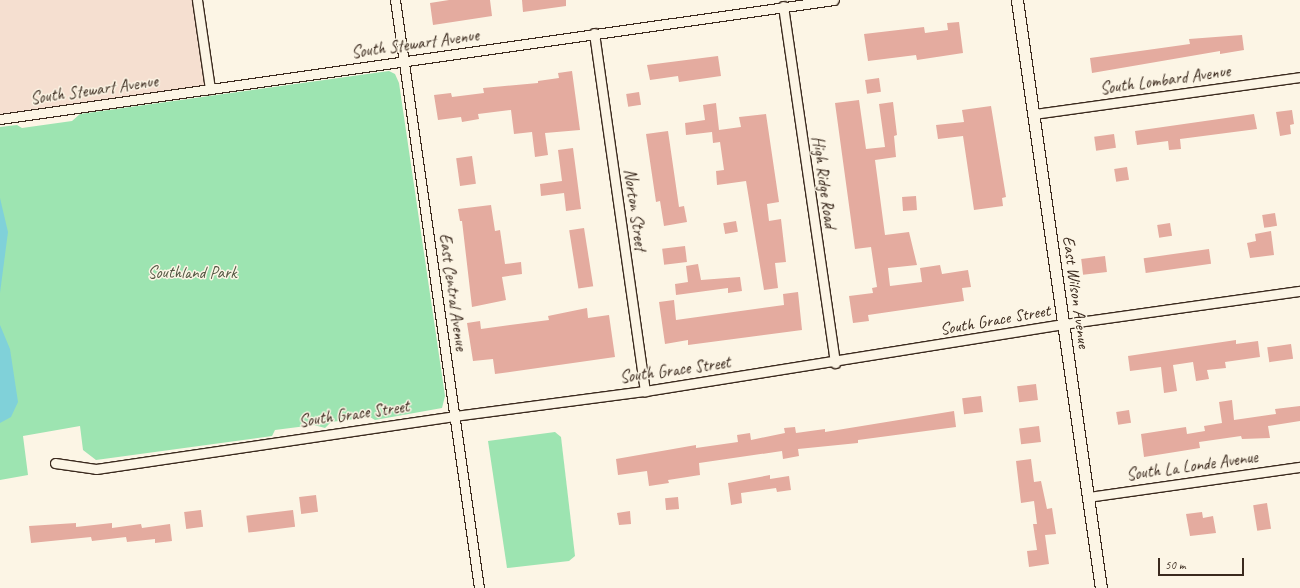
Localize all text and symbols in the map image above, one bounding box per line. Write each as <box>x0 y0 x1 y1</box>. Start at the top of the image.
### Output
street label: South Stewart Avenue <box>350 25 480 63</box>
street label: South Lombard Avenue <box>1099 61 1231 99</box>
street label: South Stewart Avenue <box>29 71 159 109</box>
street label: High Ridge Road <box>807 134 841 230</box>
street label: Norton Street <box>619 168 651 252</box>
street label: East Central Avenue <box>435 232 471 352</box>
street label: East Wilson Avenue <box>1058 234 1094 350</box>
park label: Southland Park <box>148 263 236 283</box>
street label: South Grace Street <box>938 300 1052 340</box>
street label: South Grace Street <box>618 352 732 388</box>
street label: South Grace Street <box>297 396 411 432</box>
street label: South La Londe Avenue <box>1125 447 1259 485</box>
scale bar <box>1160 550 1246 576</box>
text: 50 m <box>1165 557 1185 573</box>

